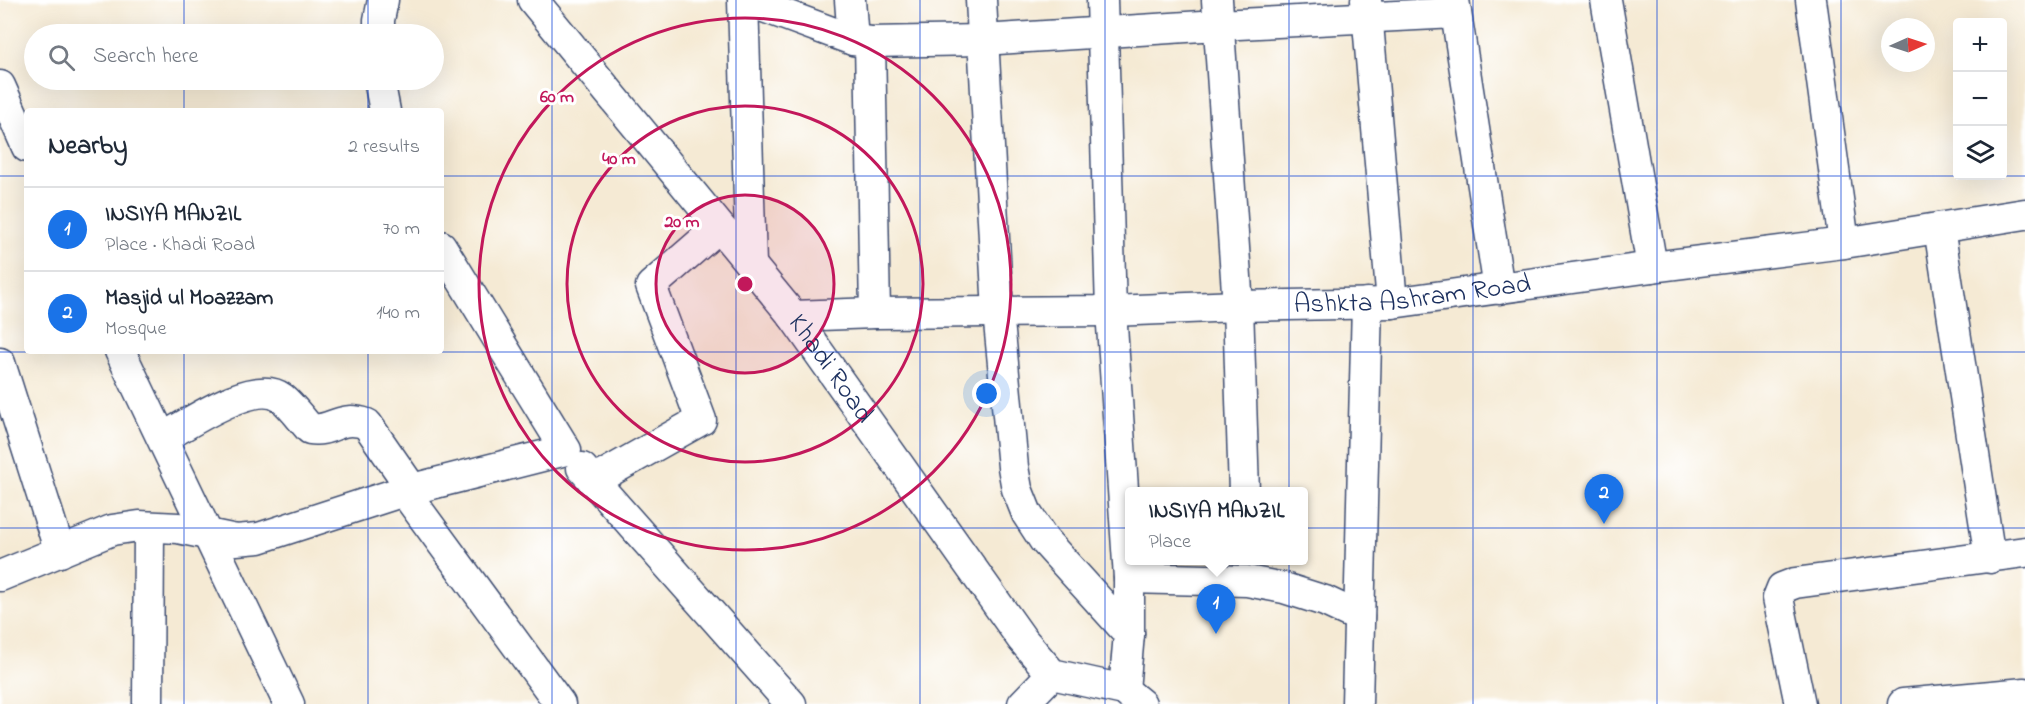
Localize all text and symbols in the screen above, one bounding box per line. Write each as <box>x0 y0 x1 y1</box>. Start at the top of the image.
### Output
north arrow <box>1881 18 1935 72</box>
map controls <box>1953 18 2007 180</box>
button: + <box>1953 18 2007 72</box>
search box <box>24 24 444 90</box>
icon: search <box>45 41 78 74</box>
text: Search here <box>93 41 198 73</box>
button: − <box>1953 72 2007 126</box>
text: 60 m <box>540 85 574 111</box>
button: layers <box>1953 126 2007 180</box>
text: Nearby <box>48 128 127 166</box>
text: 2 results <box>348 133 420 162</box>
text: 40 m <box>602 147 636 173</box>
text: INSIYA MANZIL <box>105 199 241 231</box>
text: 20 m <box>663 210 700 236</box>
text: 1 <box>64 215 71 244</box>
text: 70 m <box>383 215 420 244</box>
text: Place · Khadi Road <box>105 231 255 260</box>
street label: Ashkta Ashram Road <box>1293 265 1533 324</box>
centre of rings <box>735 274 755 294</box>
text: Masjid ul Moazzam <box>105 283 273 315</box>
text: 2 <box>63 299 72 328</box>
text: 140 m <box>376 299 420 328</box>
street label: Khadi Road <box>778 306 883 432</box>
text: Mosque <box>105 315 166 344</box>
your location <box>972 379 1001 408</box>
pin: 2 <box>1584 474 1624 524</box>
popup <box>1125 487 1308 565</box>
text: INSIYA MANZIL <box>1148 496 1285 528</box>
text: Place <box>1148 528 1191 557</box>
pin: 1 <box>1196 584 1236 634</box>

